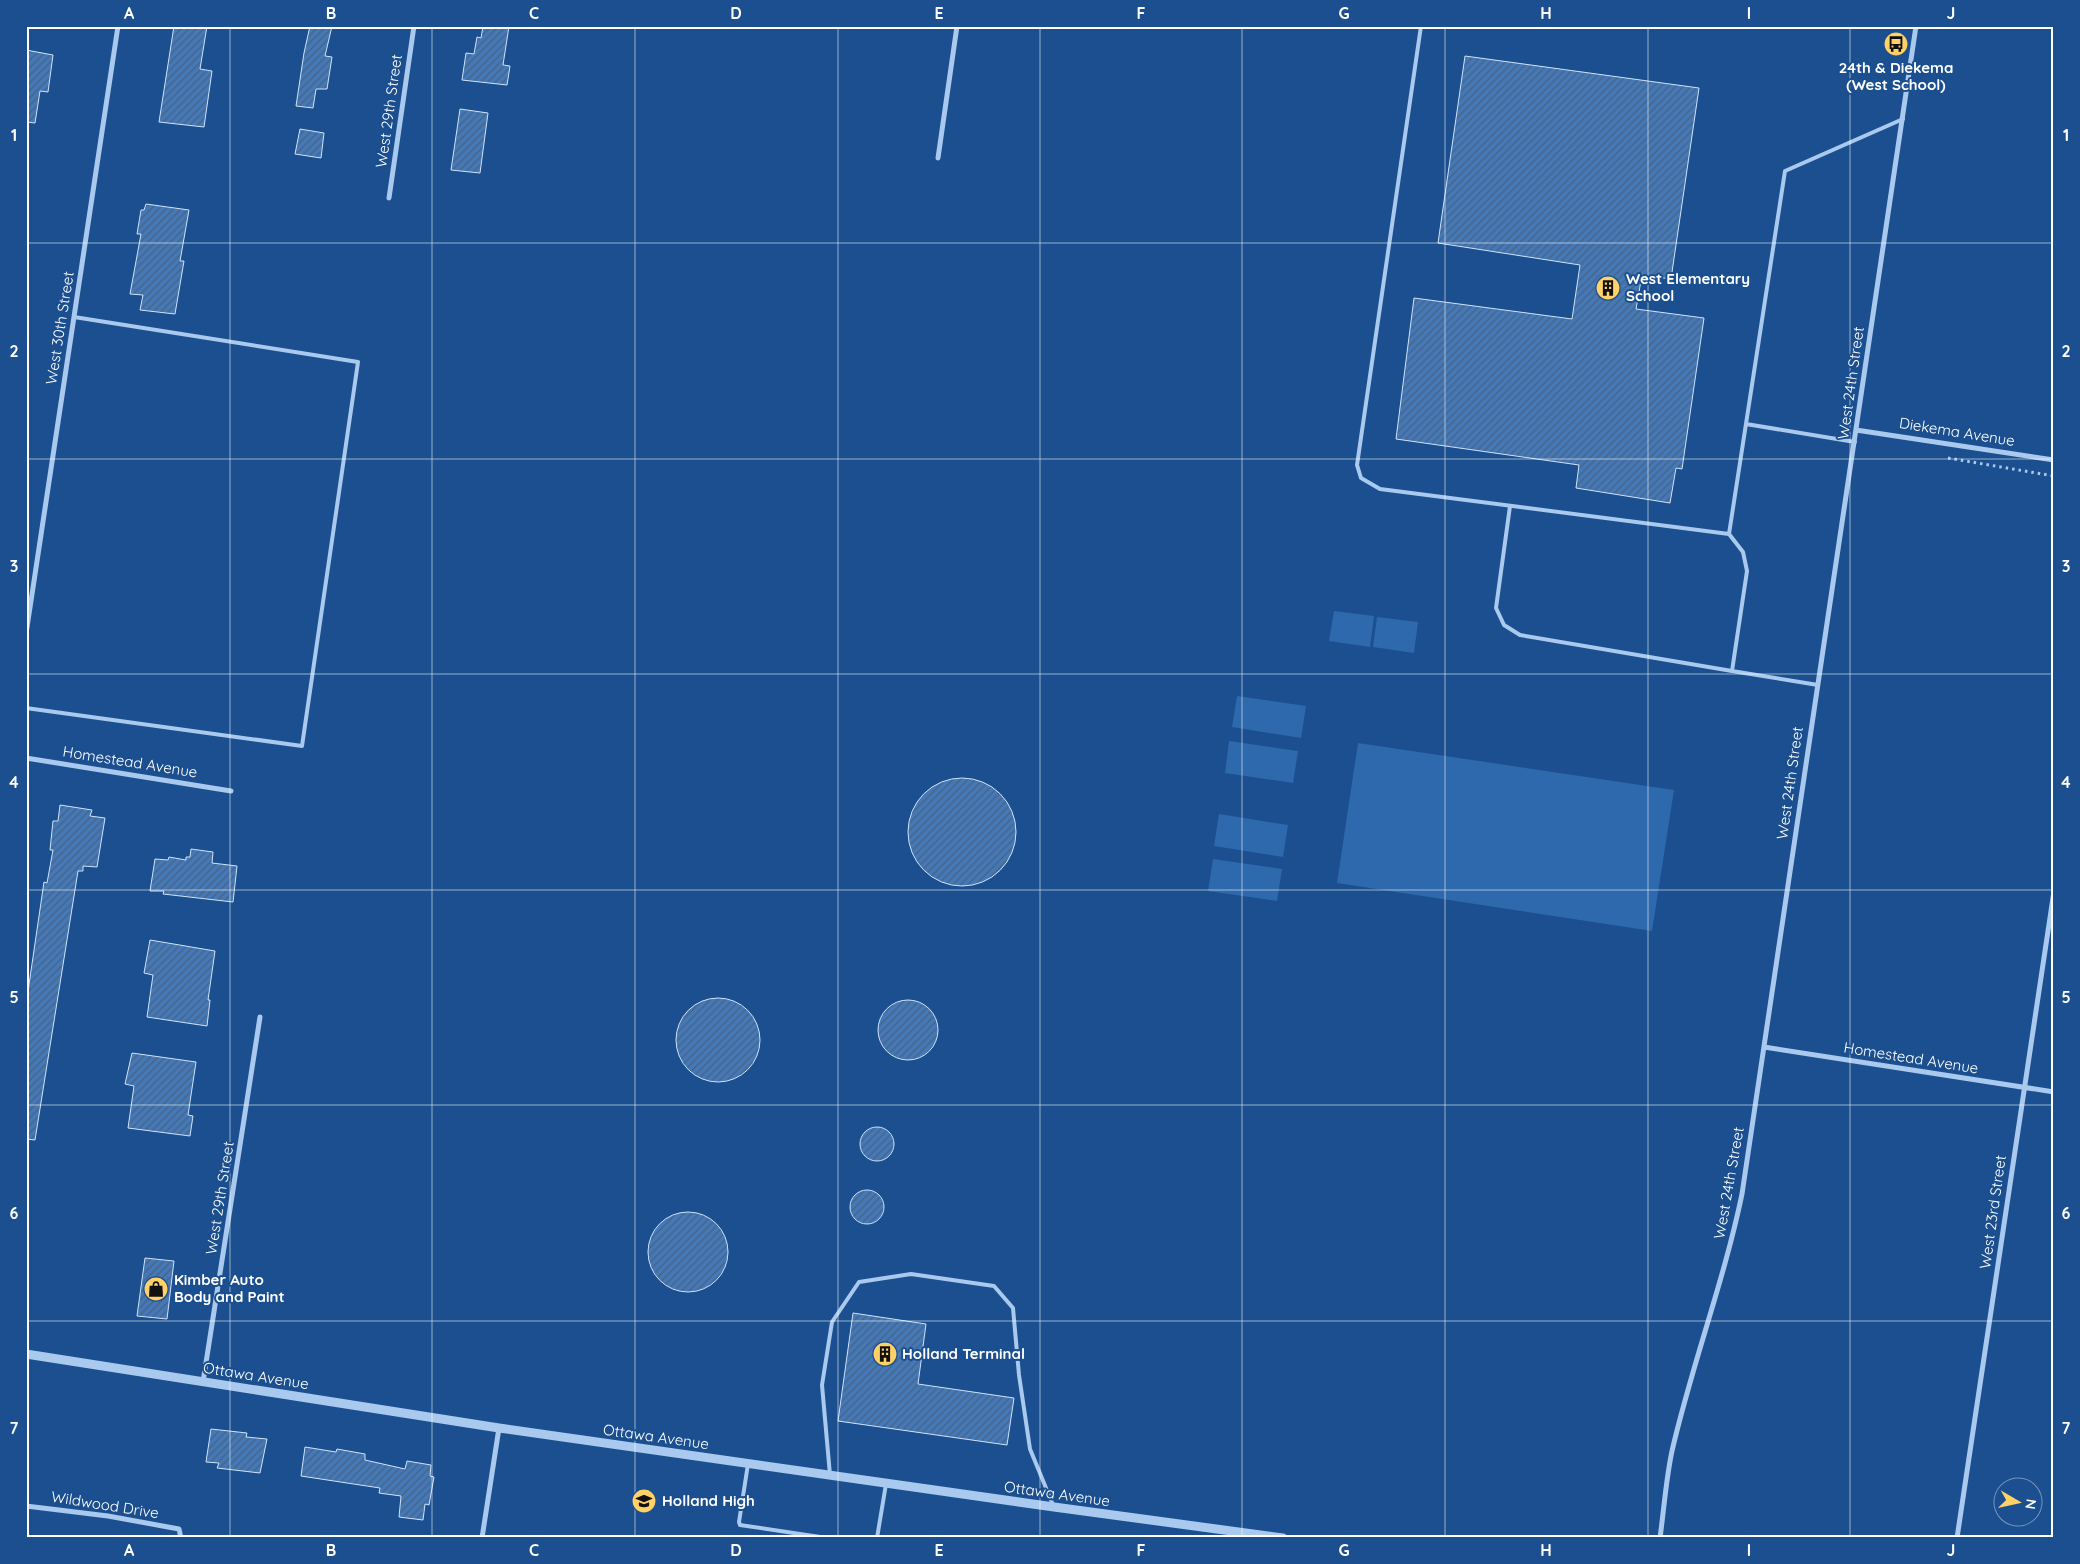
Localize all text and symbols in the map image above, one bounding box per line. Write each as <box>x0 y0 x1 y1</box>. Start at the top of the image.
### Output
text: A <box>124 3 135 23</box>
text: B <box>326 3 336 23</box>
text: C <box>529 3 539 23</box>
text: D <box>730 3 742 23</box>
text: E <box>934 3 944 23</box>
text: F <box>1137 3 1146 23</box>
text: G <box>1338 3 1350 23</box>
text: H <box>1540 3 1552 23</box>
text: I <box>1747 3 1751 23</box>
text: J <box>1947 3 1955 23</box>
bus stop icon: 24th & Diekema (West School) <box>1883 31 1909 57</box>
street label: West 29th Street <box>371 53 406 169</box>
place label: 24th & Diekema (West School) <box>1839 58 1953 94</box>
text: 1 <box>11 125 17 145</box>
text: 1 <box>2063 125 2069 145</box>
place label: West Elementary School <box>1626 269 1750 305</box>
street label: West 30th Street <box>41 270 78 386</box>
building icon: West Elementary School <box>1595 275 1621 301</box>
street label: West 24th Street <box>1833 325 1868 441</box>
text: 2 <box>9 341 19 361</box>
text: 2 <box>2061 341 2071 361</box>
street label: Diekema Avenue <box>1898 413 2016 450</box>
text: 3 <box>10 556 18 576</box>
text: 3 <box>2062 556 2070 576</box>
street label: West 24th Street <box>1772 725 1807 841</box>
street label: Homestead Avenue <box>61 741 199 782</box>
text: 4 <box>9 772 19 792</box>
text: 4 <box>2061 772 2071 792</box>
text: 5 <box>9 987 19 1007</box>
text: 5 <box>2061 987 2071 1007</box>
street label: Homestead Avenue <box>1842 1037 1980 1078</box>
street label: West 24th Street <box>1709 1125 1748 1241</box>
street label: West 29th Street <box>201 1140 238 1256</box>
street label: West 23rd Street <box>1975 1154 2010 1270</box>
text: 6 <box>10 1203 19 1223</box>
text: 6 <box>2062 1203 2071 1223</box>
place label: Kimber Auto Body and Paint <box>174 1270 285 1306</box>
shop icon: Kimber Auto Body and Paint <box>143 1276 169 1302</box>
building icon: Holland Terminal <box>872 1341 898 1367</box>
place label: Holland Terminal <box>902 1344 1025 1363</box>
street label: Ottawa Avenue <box>202 1358 310 1393</box>
text: 7 <box>10 1418 19 1438</box>
text: 7 <box>2062 1418 2071 1438</box>
street label: Ottawa Avenue <box>602 1420 710 1453</box>
north arrow <box>1992 1476 2042 1526</box>
street label: Ottawa Avenue <box>1003 1477 1111 1510</box>
street label: Wildwood Drive <box>50 1487 160 1522</box>
school or university icon: Holland High <box>631 1488 657 1514</box>
place label: Holland High <box>662 1491 755 1510</box>
text: N <box>2021 1498 2041 1511</box>
text: A <box>124 1540 135 1560</box>
text: B <box>326 1540 336 1560</box>
text: C <box>529 1540 539 1560</box>
text: D <box>730 1540 742 1560</box>
text: E <box>934 1540 944 1560</box>
text: F <box>1137 1540 1146 1560</box>
text: G <box>1338 1540 1350 1560</box>
text: H <box>1540 1540 1552 1560</box>
text: I <box>1747 1540 1751 1560</box>
text: J <box>1947 1540 1955 1560</box>

